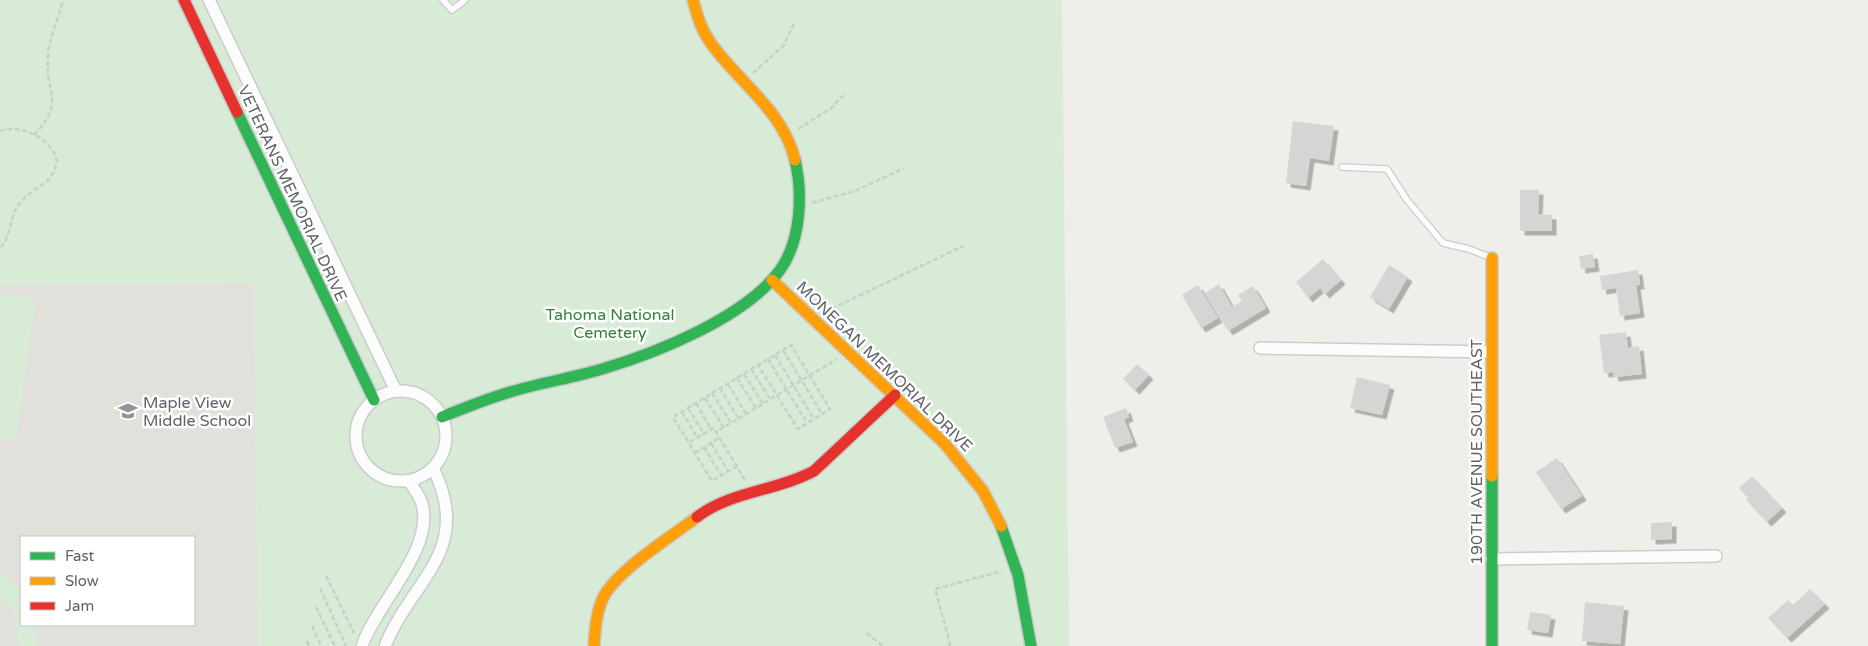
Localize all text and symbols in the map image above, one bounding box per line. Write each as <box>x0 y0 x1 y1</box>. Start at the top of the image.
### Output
street label: VETERANS MEMORIAL DRIVE <box>233 82 351 305</box>
street label: MONEGAN MEMORIAL DRIVE <box>792 277 977 456</box>
park label: Tahoma National Cemetery <box>546 305 674 343</box>
street label: 190TH AVENUE SOUTHEAST <box>1467 339 1487 565</box>
place label: Maple View Middle School <box>143 393 251 431</box>
school or university icon: Maple View Middle School <box>117 400 139 422</box>
legend <box>20 536 195 626</box>
text: Fast <box>65 547 95 565</box>
text: Slow <box>65 572 99 590</box>
text: Jam <box>65 597 94 615</box>

